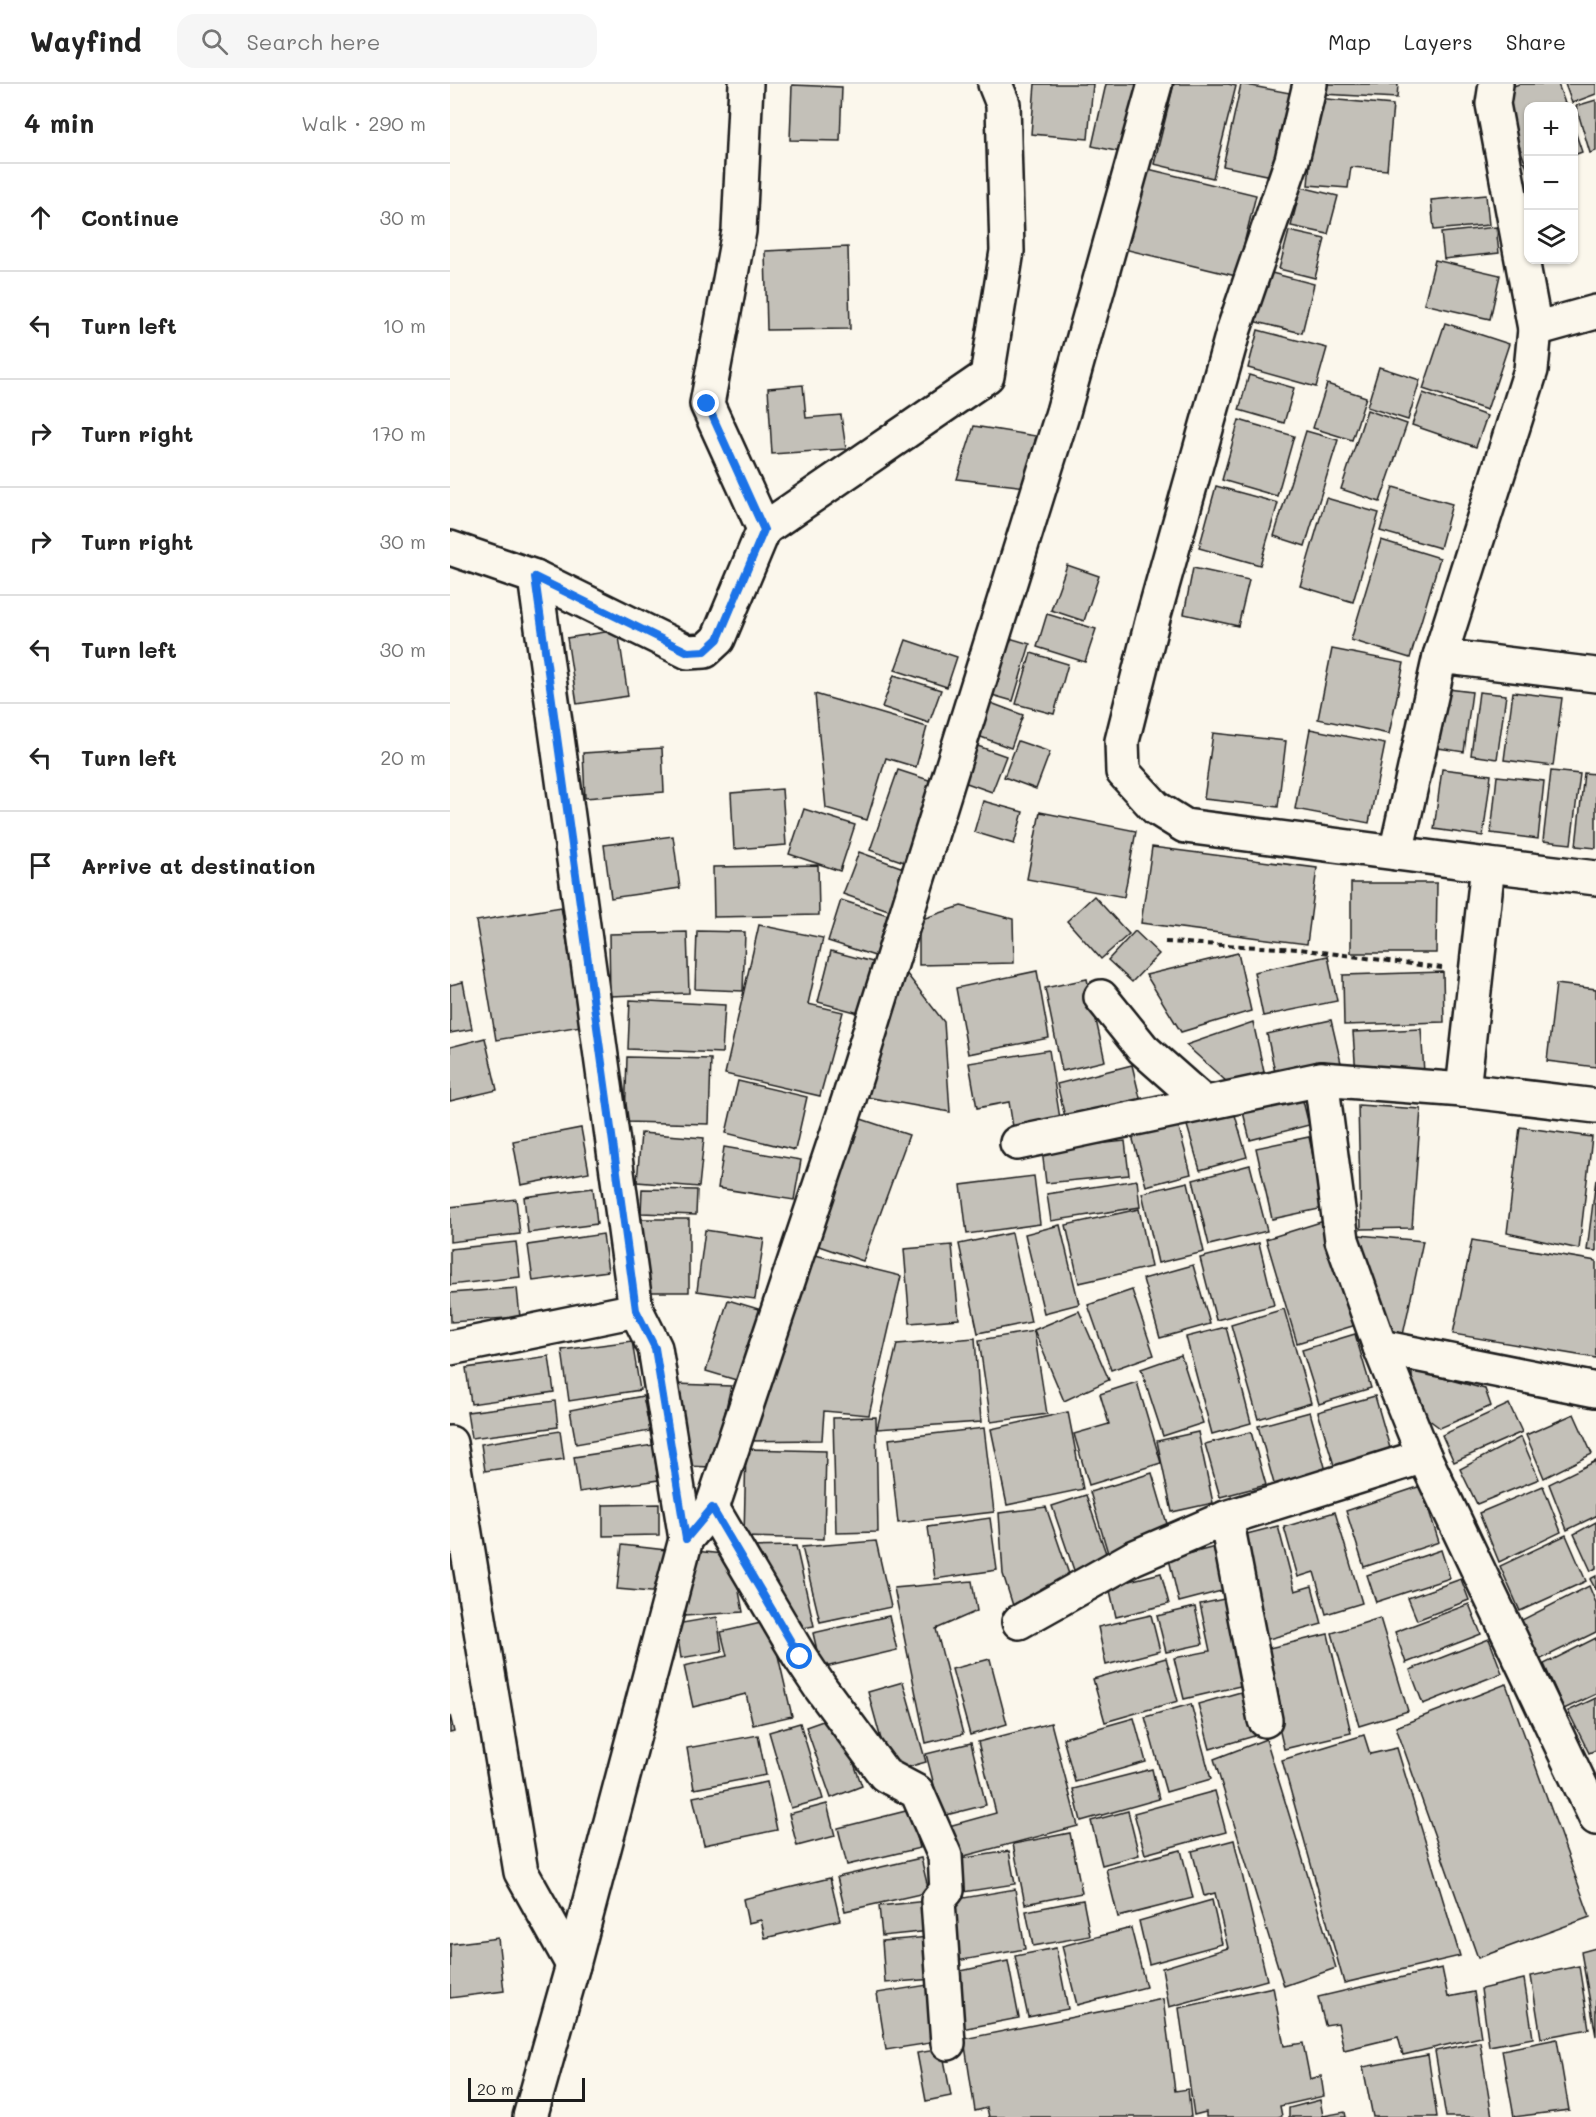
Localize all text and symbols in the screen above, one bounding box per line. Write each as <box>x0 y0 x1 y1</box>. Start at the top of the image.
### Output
search box <box>177 14 597 68</box>
text: Wayfind <box>30 23 141 59</box>
icon: search <box>198 25 231 58</box>
text: Search here <box>246 27 380 56</box>
text: Map <box>1328 28 1371 55</box>
text: Layers <box>1404 28 1473 55</box>
text: Share <box>1506 28 1566 55</box>
map controls <box>1524 102 1578 264</box>
button: + <box>1524 102 1578 156</box>
text: 4 min <box>24 106 94 140</box>
text: Walk · 290 m <box>301 110 426 136</box>
button: − <box>1524 156 1578 210</box>
icon: ahead <box>24 201 57 234</box>
text: Continue <box>81 203 179 232</box>
text: 30 m <box>380 204 426 230</box>
button: layers <box>1524 210 1578 264</box>
icon: left <box>24 309 57 342</box>
text: Turn left <box>81 311 177 340</box>
text: 10 m <box>382 312 426 338</box>
route end <box>693 390 719 416</box>
icon: right <box>24 417 57 450</box>
text: Turn right <box>81 419 193 448</box>
text: 170 m <box>371 420 426 446</box>
icon: right <box>24 525 57 558</box>
text: Turn right <box>81 527 193 556</box>
text: 30 m <box>380 528 426 554</box>
icon: left <box>24 633 57 666</box>
text: Turn left <box>81 635 177 664</box>
text: 30 m <box>380 636 426 662</box>
icon: left <box>24 741 57 774</box>
text: Turn left <box>81 743 177 772</box>
text: 20 m <box>380 744 426 770</box>
icon: arrive <box>24 849 57 882</box>
text: Arrive at destination <box>81 851 316 880</box>
route start <box>786 1643 812 1669</box>
scale bar <box>468 2075 585 2102</box>
text: 20 m <box>477 2078 514 2099</box>

